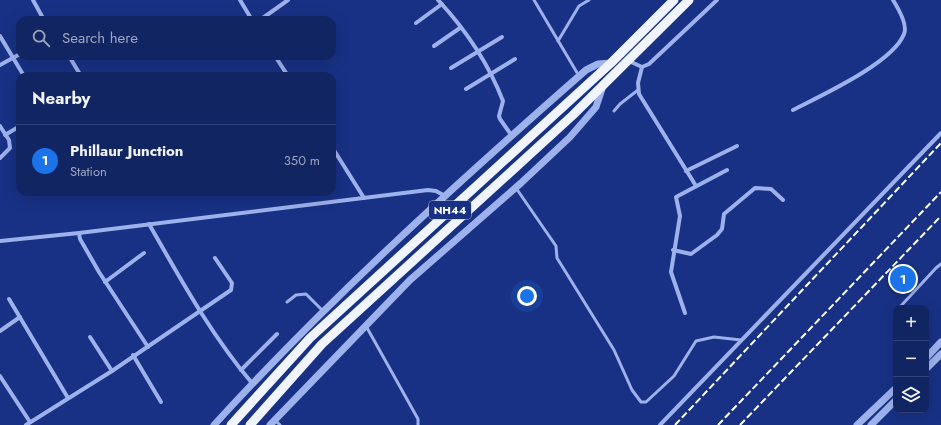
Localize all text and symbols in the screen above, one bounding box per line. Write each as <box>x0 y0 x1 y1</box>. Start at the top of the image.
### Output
search box <box>16 16 336 60</box>
icon: search <box>30 27 52 49</box>
text: Search here <box>62 27 138 49</box>
text: Nearby <box>32 86 90 110</box>
text: Phillaur Junction <box>70 140 184 162</box>
text: 1 <box>42 151 48 170</box>
text: 350 m <box>284 151 320 170</box>
text: Station <box>70 162 107 181</box>
road number: NH44 <box>429 201 471 219</box>
pin: 1 <box>890 264 916 294</box>
your location <box>517 286 537 306</box>
map controls <box>893 305 929 413</box>
button: + <box>893 305 929 341</box>
button: − <box>893 341 929 377</box>
button: layers <box>893 377 929 413</box>

